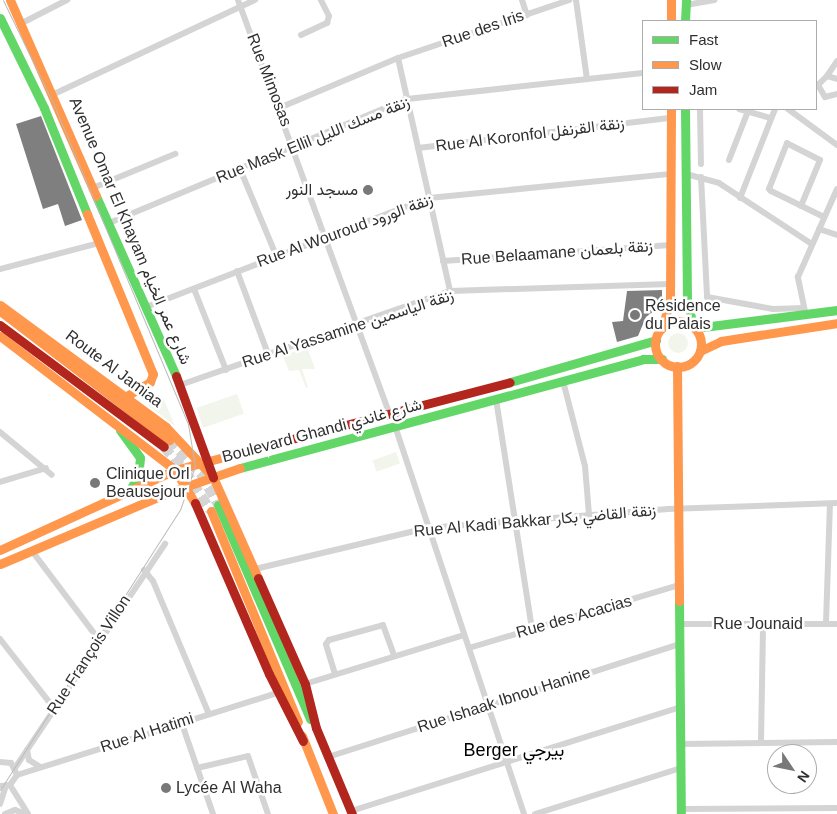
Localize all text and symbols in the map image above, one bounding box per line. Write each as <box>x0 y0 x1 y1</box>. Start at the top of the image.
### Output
street label: Rue des Iris <box>440 6 526 52</box>
legend <box>642 20 817 110</box>
street label: Rue Mimosas <box>243 31 295 129</box>
text: Fast <box>689 31 718 48</box>
text: Slow <box>689 56 722 73</box>
text: Jam <box>689 81 717 98</box>
street label: Rue Mask Ellil زنقة مسك الليل <box>213 92 413 188</box>
street label: Avenue Omar El Khayam شارع عمر الخيام <box>65 95 195 367</box>
street label: Rue Al Koronfol زنقة القرنفل <box>434 114 626 156</box>
place label: مسجد النور <box>286 180 358 200</box>
marker: مسجد النور <box>362 184 374 196</box>
street label: Rue Al Wouroud زنقة الورود <box>254 190 436 272</box>
street label: Rue Belaamane زنقة بلعمان <box>461 237 653 269</box>
street label: Rue Al Yassamine زنقة الياسمين <box>239 285 457 373</box>
place label: Résidence du Palais <box>645 296 721 334</box>
marker: Résidence du Palais <box>629 309 641 321</box>
street label: Route Al Jamiaa <box>61 326 167 412</box>
street label: Boulevard Ghandi شارع غاندي <box>220 395 424 467</box>
place label: Clinique Orl Beausejour <box>106 464 190 502</box>
marker: Clinique Orl Beausejour <box>88 476 102 490</box>
street label: Rue Al Kadi Bakkar زنقة القاضي بكار <box>413 501 657 541</box>
street label: Rue des Acacias <box>514 591 634 643</box>
street label: Rue François Villon <box>43 592 135 718</box>
street label: Rue Jounaid <box>713 614 803 634</box>
street label: Rue Ishaak Ibnou Hanine <box>415 663 593 737</box>
street label: Rue Al Hatimi <box>98 709 196 757</box>
district label: Berger بيرجي <box>464 739 564 761</box>
north arrow <box>767 744 817 794</box>
text: N <box>794 768 813 785</box>
place label: Lycée Al Waha <box>176 778 282 798</box>
marker: Lycée Al Waha <box>160 782 172 794</box>

